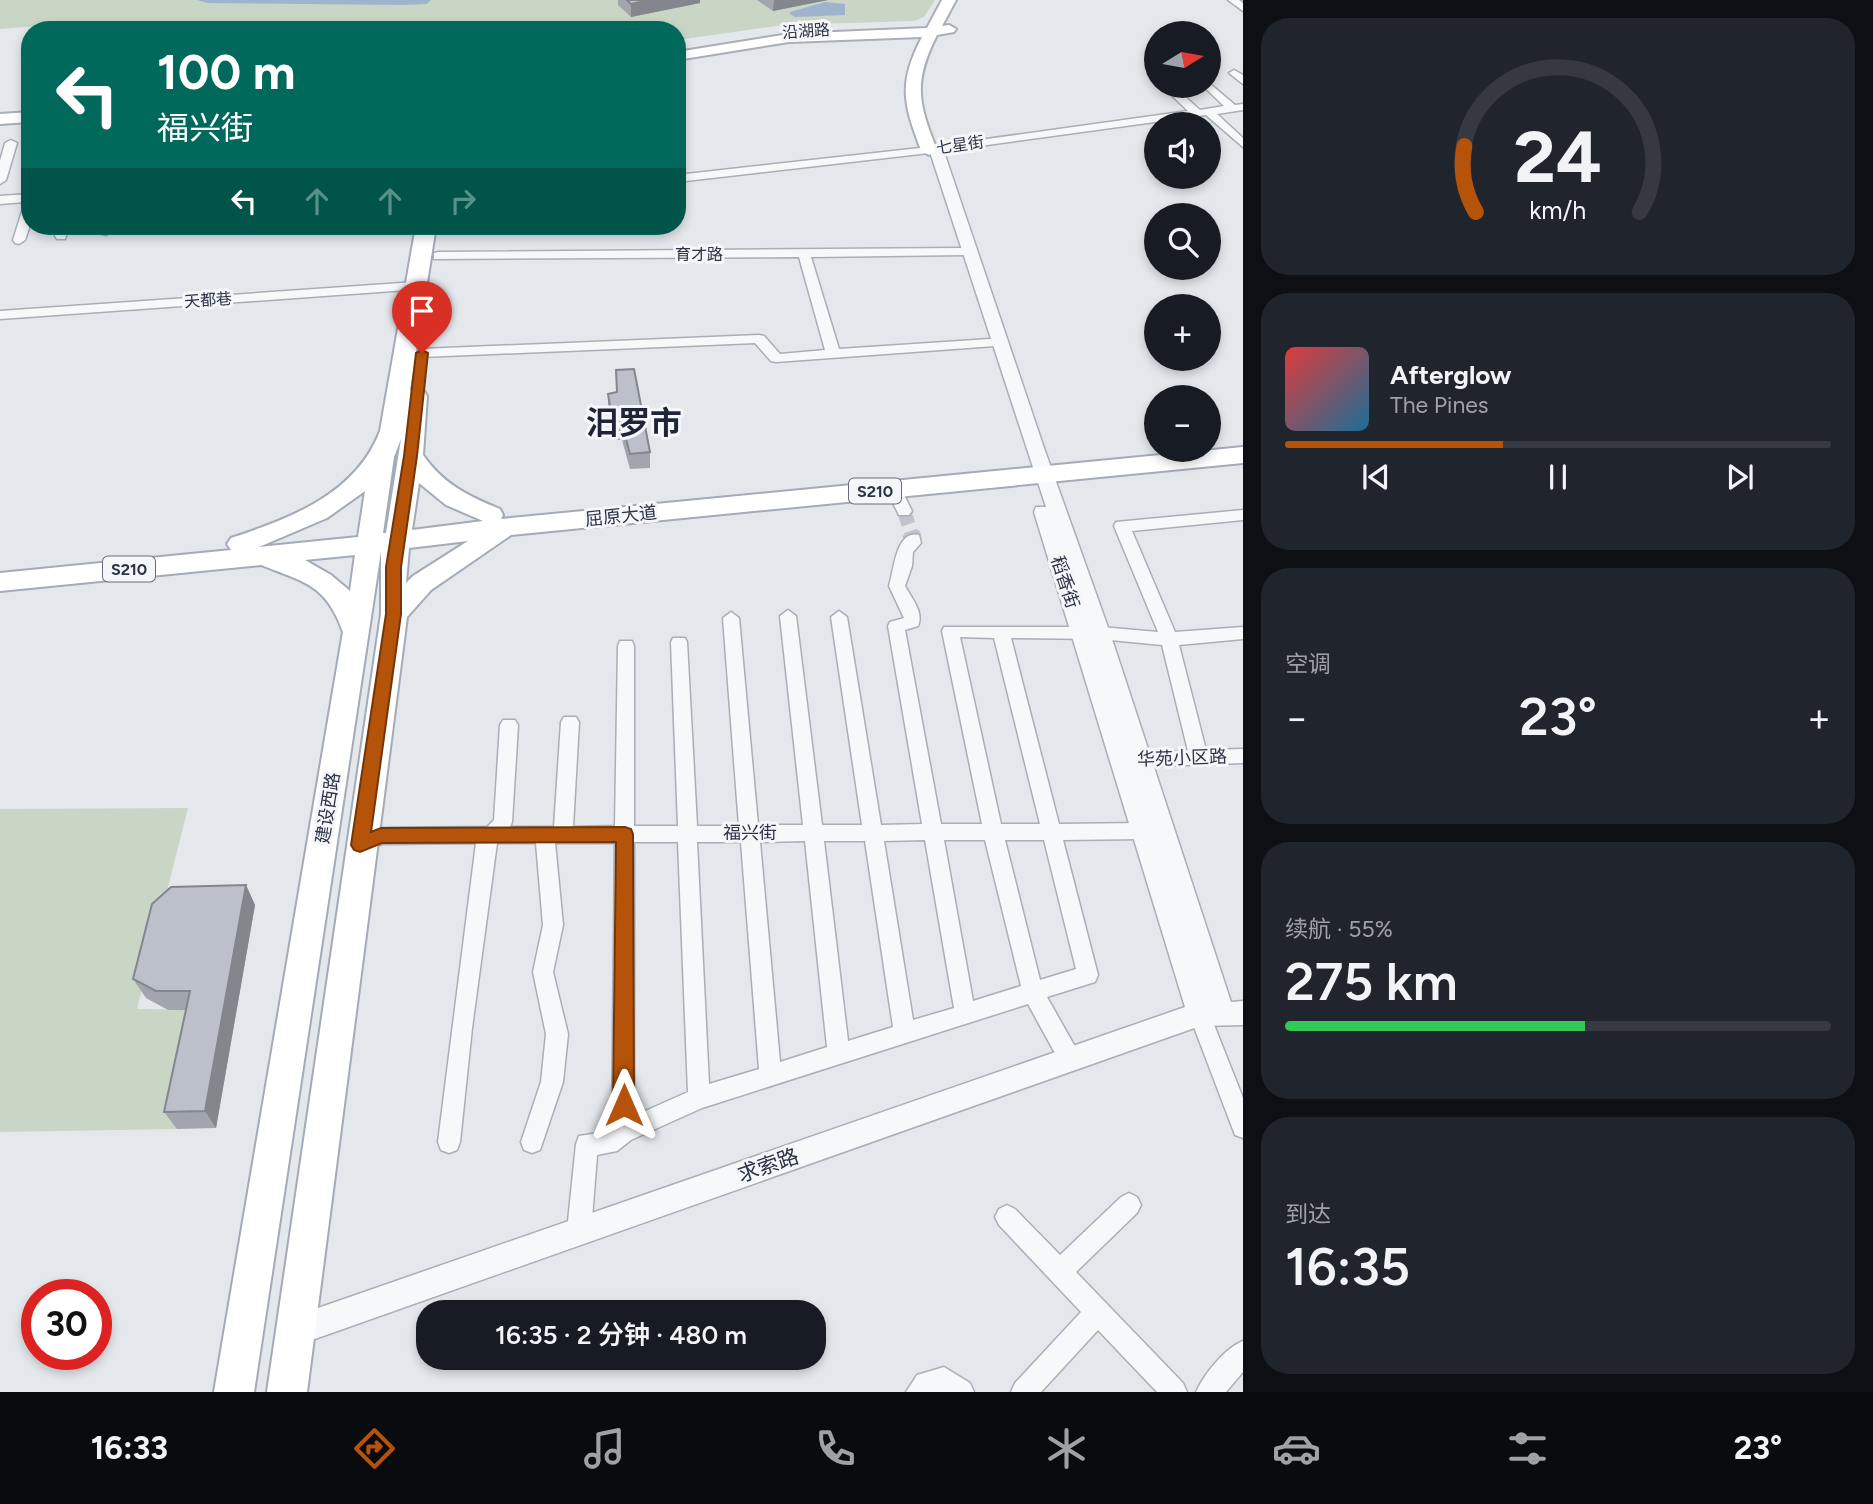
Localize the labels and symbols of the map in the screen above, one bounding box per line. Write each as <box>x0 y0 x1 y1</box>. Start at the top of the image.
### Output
street label: 沿湖路 <box>781 20 831 42</box>
north arrow <box>1144 21 1222 98</box>
street label: 七星街 <box>935 132 985 158</box>
street label: 育才路 <box>675 245 723 264</box>
pin <box>392 281 452 353</box>
street label: 天都巷 <box>183 289 233 311</box>
district label: 汨罗市 <box>586 404 682 442</box>
road number: S210 <box>849 478 901 504</box>
street label: 屈原大道 <box>584 501 658 531</box>
street label: 稻香街 <box>1046 553 1084 611</box>
road number: S210 <box>103 556 155 582</box>
street label: 华苑小区路 <box>1137 745 1227 771</box>
street label: 建设西路 <box>312 771 344 845</box>
street label: 福兴街 <box>723 822 777 844</box>
position arrow <box>587 1068 661 1142</box>
street label: 求索路 <box>734 1143 802 1187</box>
speed limit sign: 30 <box>21 1279 112 1370</box>

